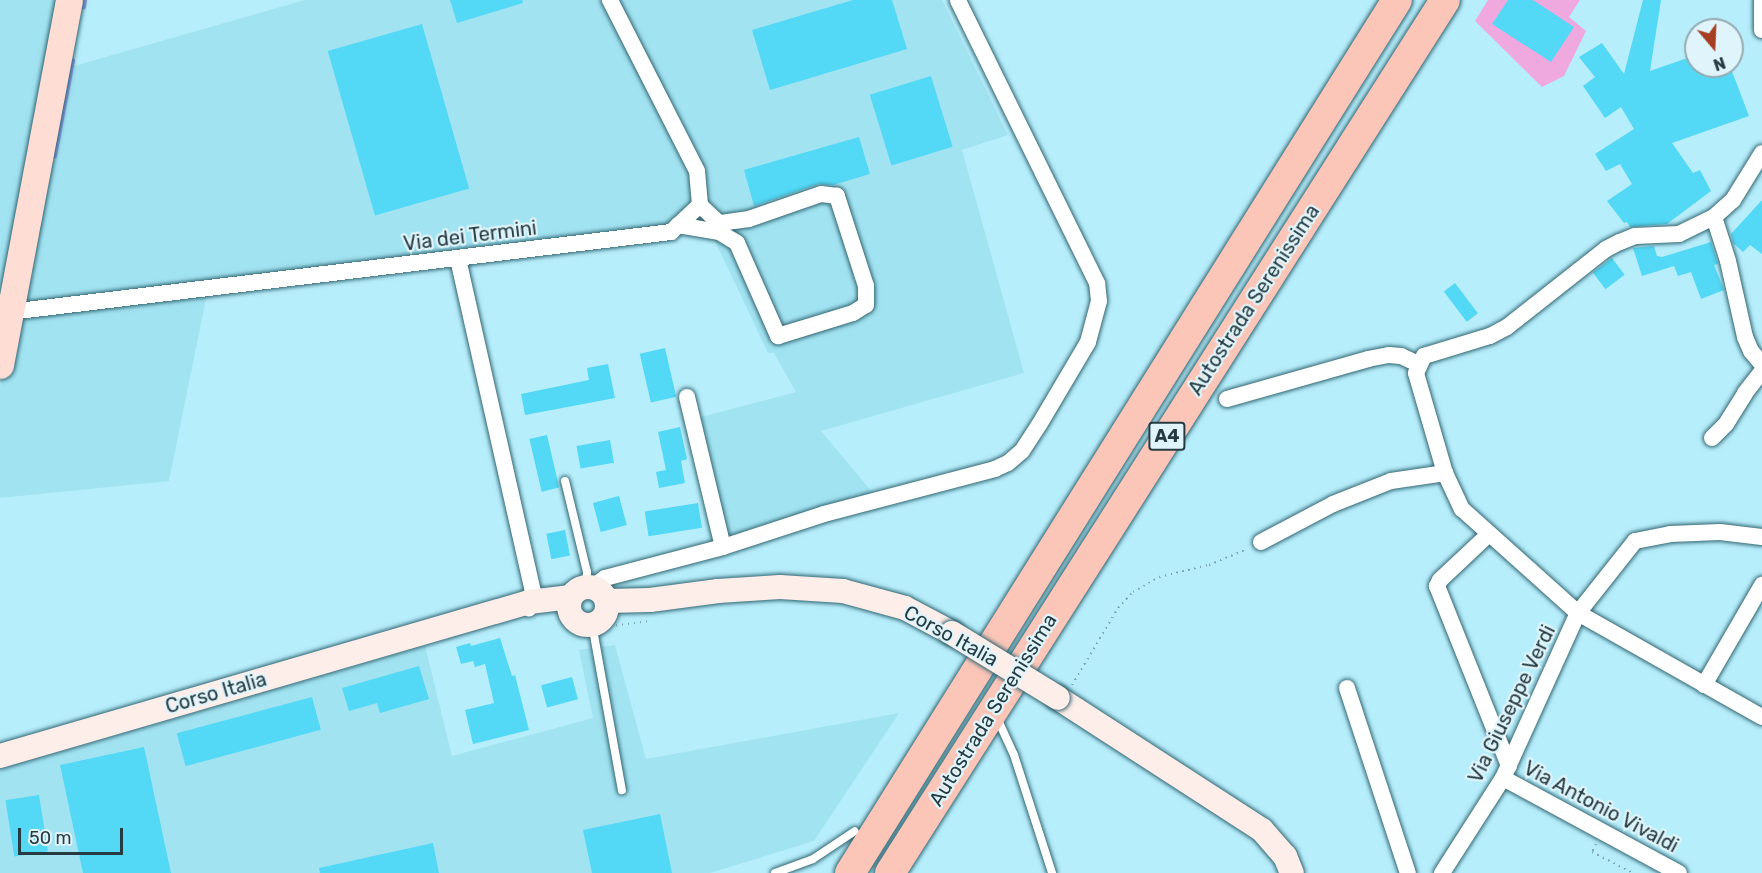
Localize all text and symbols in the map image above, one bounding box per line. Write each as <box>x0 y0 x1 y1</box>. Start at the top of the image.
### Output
north arrow <box>1684 18 1744 78</box>
text: N <box>1711 53 1728 74</box>
street label: Autostrada Serenissima <box>1183 200 1325 400</box>
street label: Via dei Termini <box>402 216 538 256</box>
road number: A4 <box>1148 421 1186 451</box>
street label: Corso Italia <box>900 600 1002 672</box>
street label: Autostrada Serenissima <box>924 609 1062 811</box>
street label: Via Giuseppe Verdi <box>1463 621 1561 787</box>
street label: Corso Italia <box>163 667 269 719</box>
street label: Via Antonio Vivaldi <box>1519 756 1683 858</box>
scale bar <box>21 816 126 854</box>
text: 50 m <box>29 827 72 849</box>

